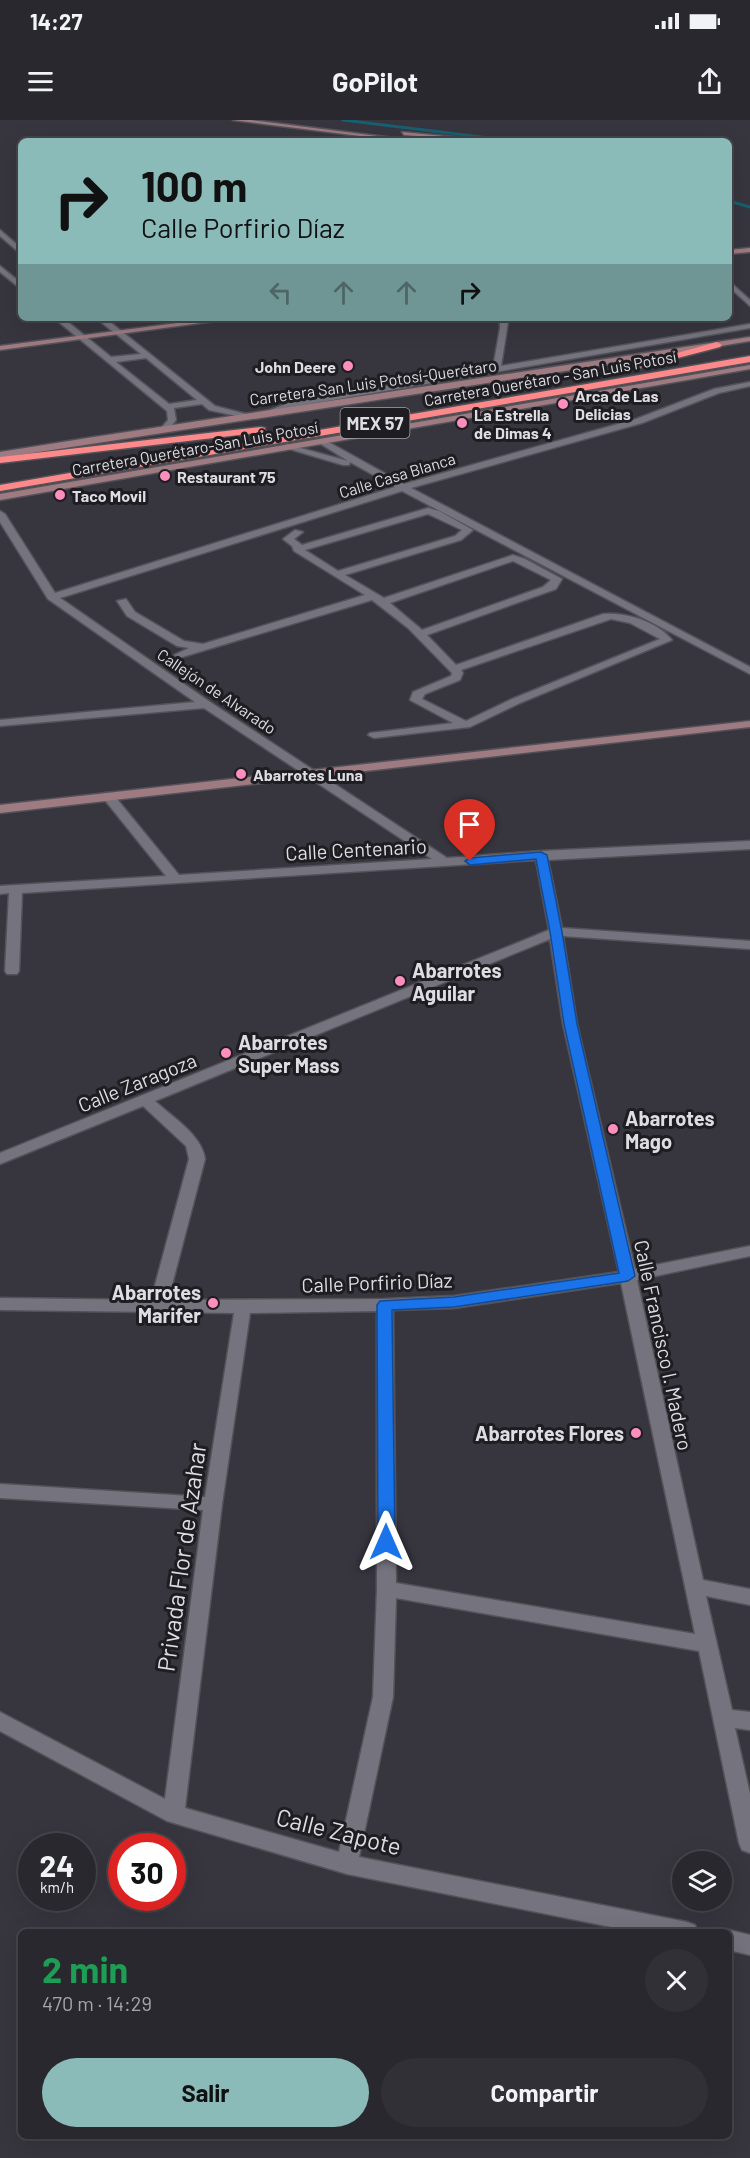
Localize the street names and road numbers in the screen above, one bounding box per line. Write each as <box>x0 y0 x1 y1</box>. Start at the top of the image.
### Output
street label: Carretera Querétaro - San Luis Potosí <box>422 346 678 410</box>
street label: Carretera San Luis Potosí-Querétaro <box>248 355 498 409</box>
road number: MEX 57 <box>340 408 410 438</box>
street label: Carretera Querétaro-San Luis Potosí <box>71 417 320 479</box>
street label: Calle Casa Blanca <box>337 448 457 502</box>
street label: Callejón de Alvarado <box>154 644 280 738</box>
street label: Calle Centenario <box>285 833 427 865</box>
street label: Calle Zaragoza <box>74 1047 200 1117</box>
street label: Calle Francisco I. Madero <box>630 1238 698 1452</box>
street label: Calle Porfirio Díaz <box>301 1267 453 1297</box>
street label: Privada Flor de Azahar <box>151 1441 211 1673</box>
street label: Calle Zapote <box>273 1801 405 1861</box>

